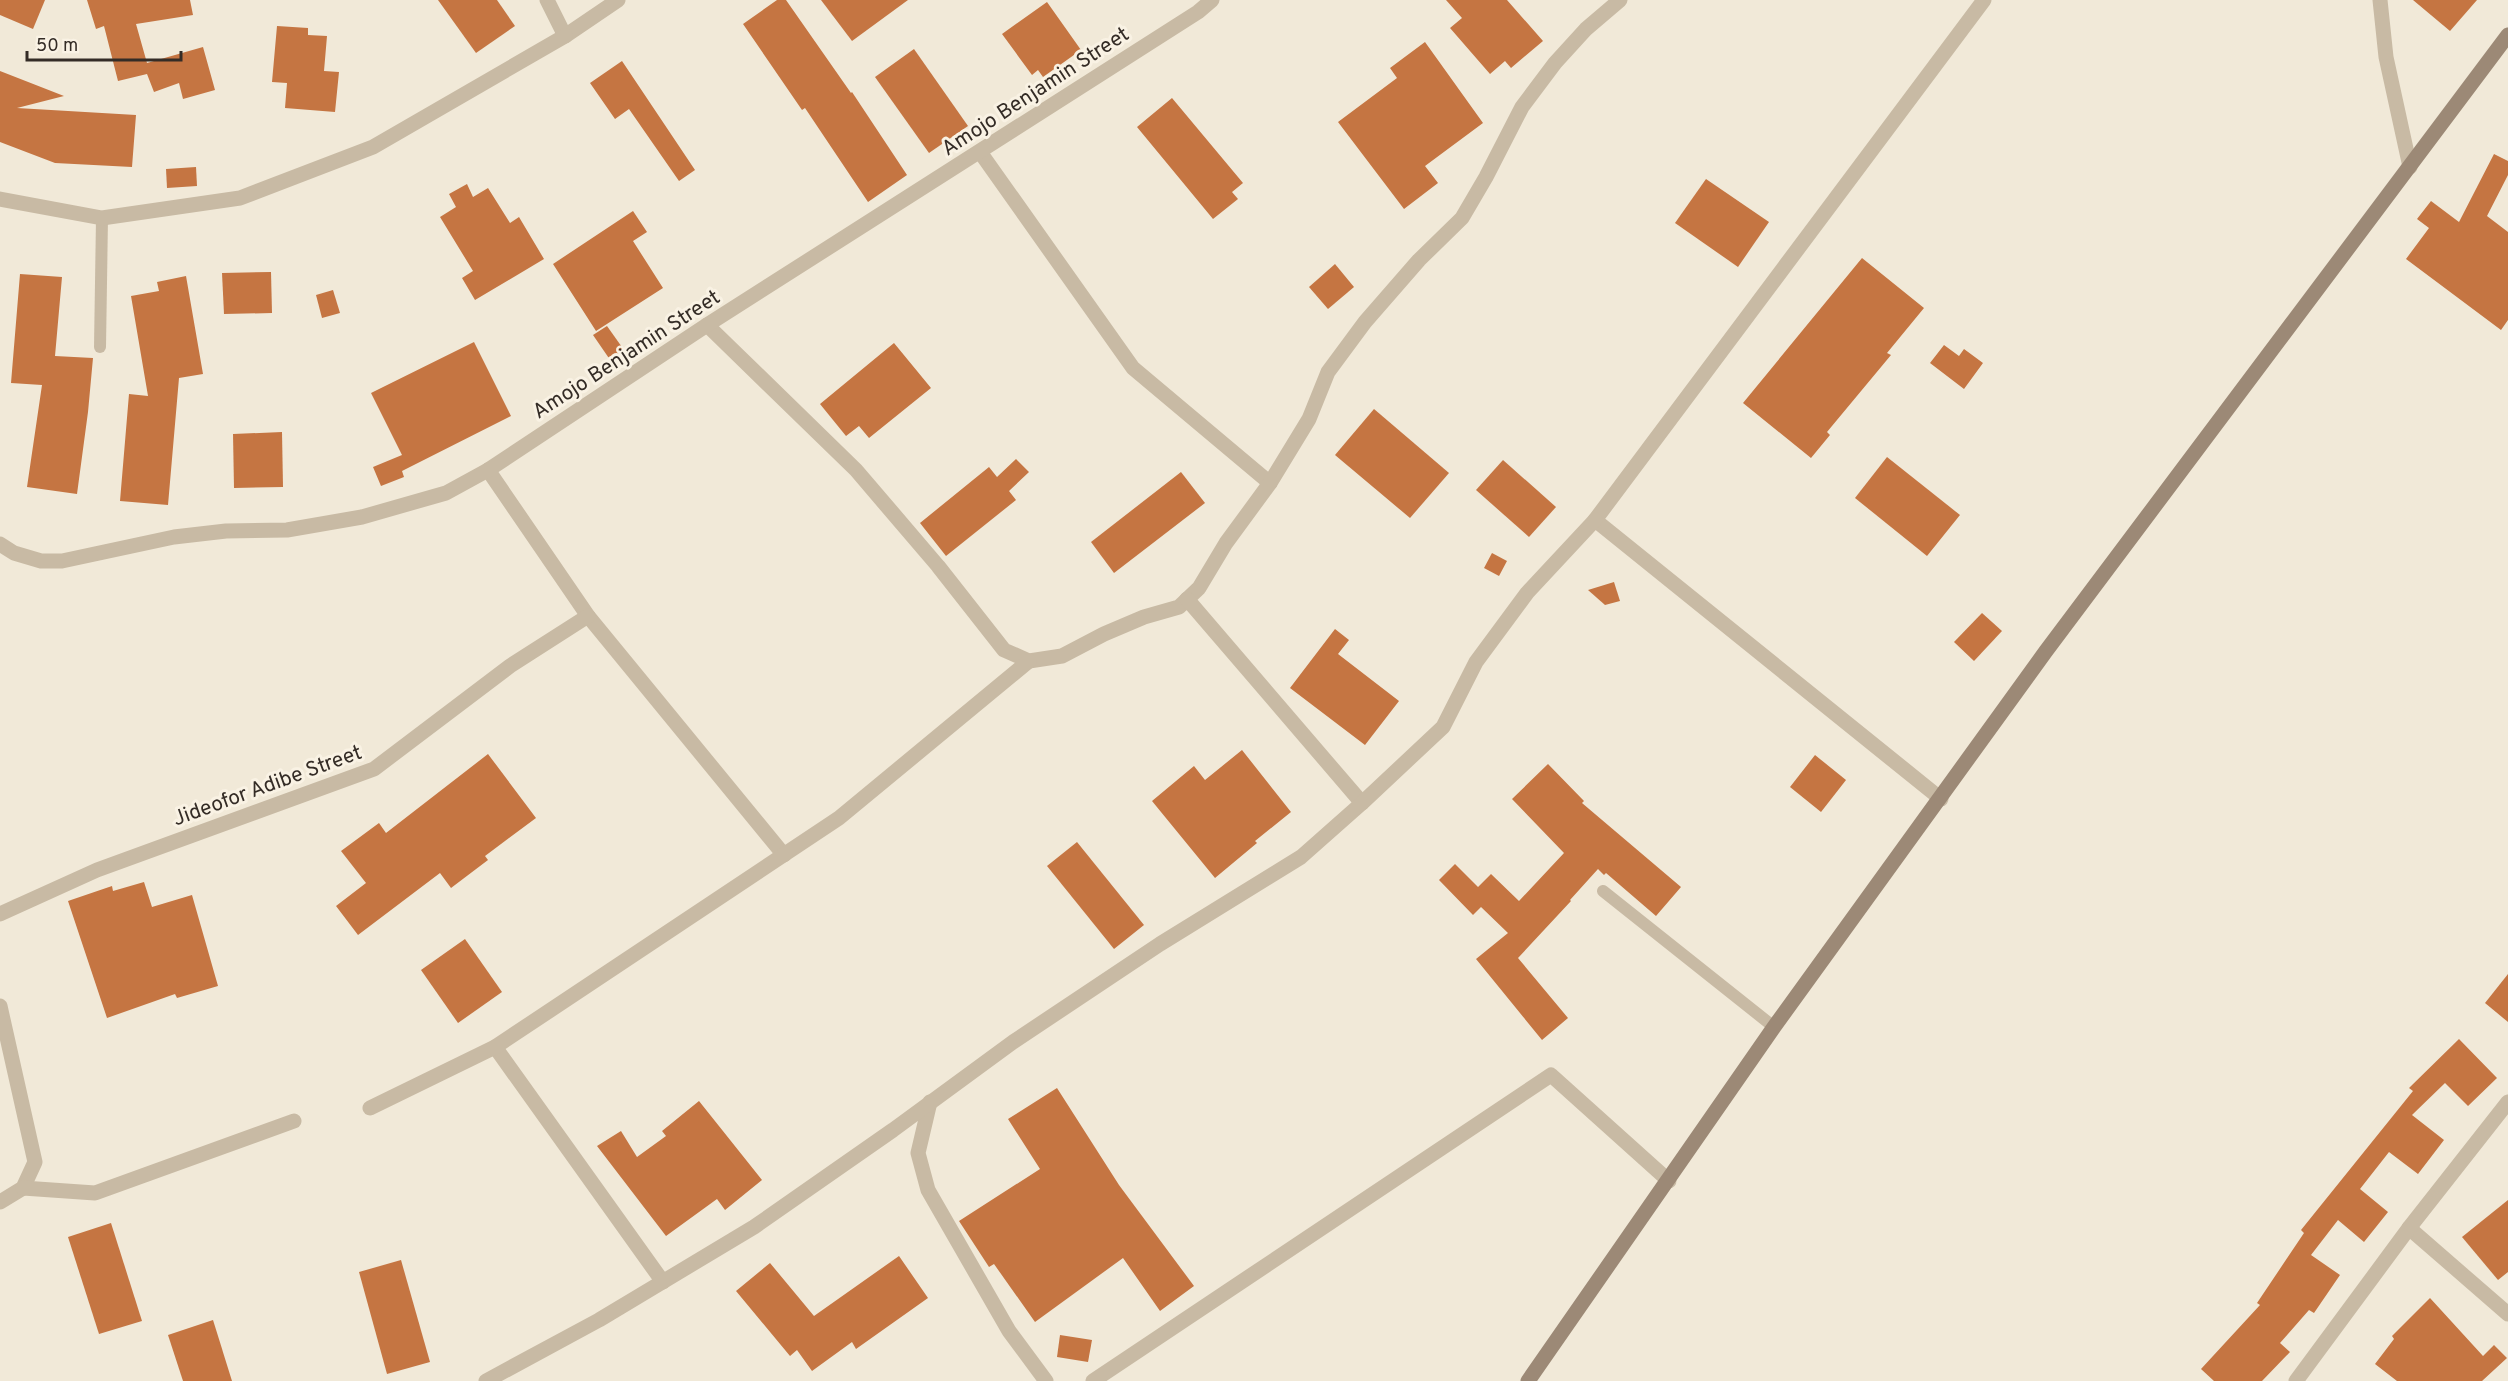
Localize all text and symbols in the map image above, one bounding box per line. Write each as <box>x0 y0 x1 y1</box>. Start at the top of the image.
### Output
street label: Amojo Benjamin Street <box>937 21 1135 163</box>
scale bar <box>27 24 182 62</box>
text: 50 m <box>36 35 78 58</box>
street label: Amojo Benjamin Street <box>528 284 726 426</box>
street label: Jideofor Adibe Street <box>169 740 366 833</box>

